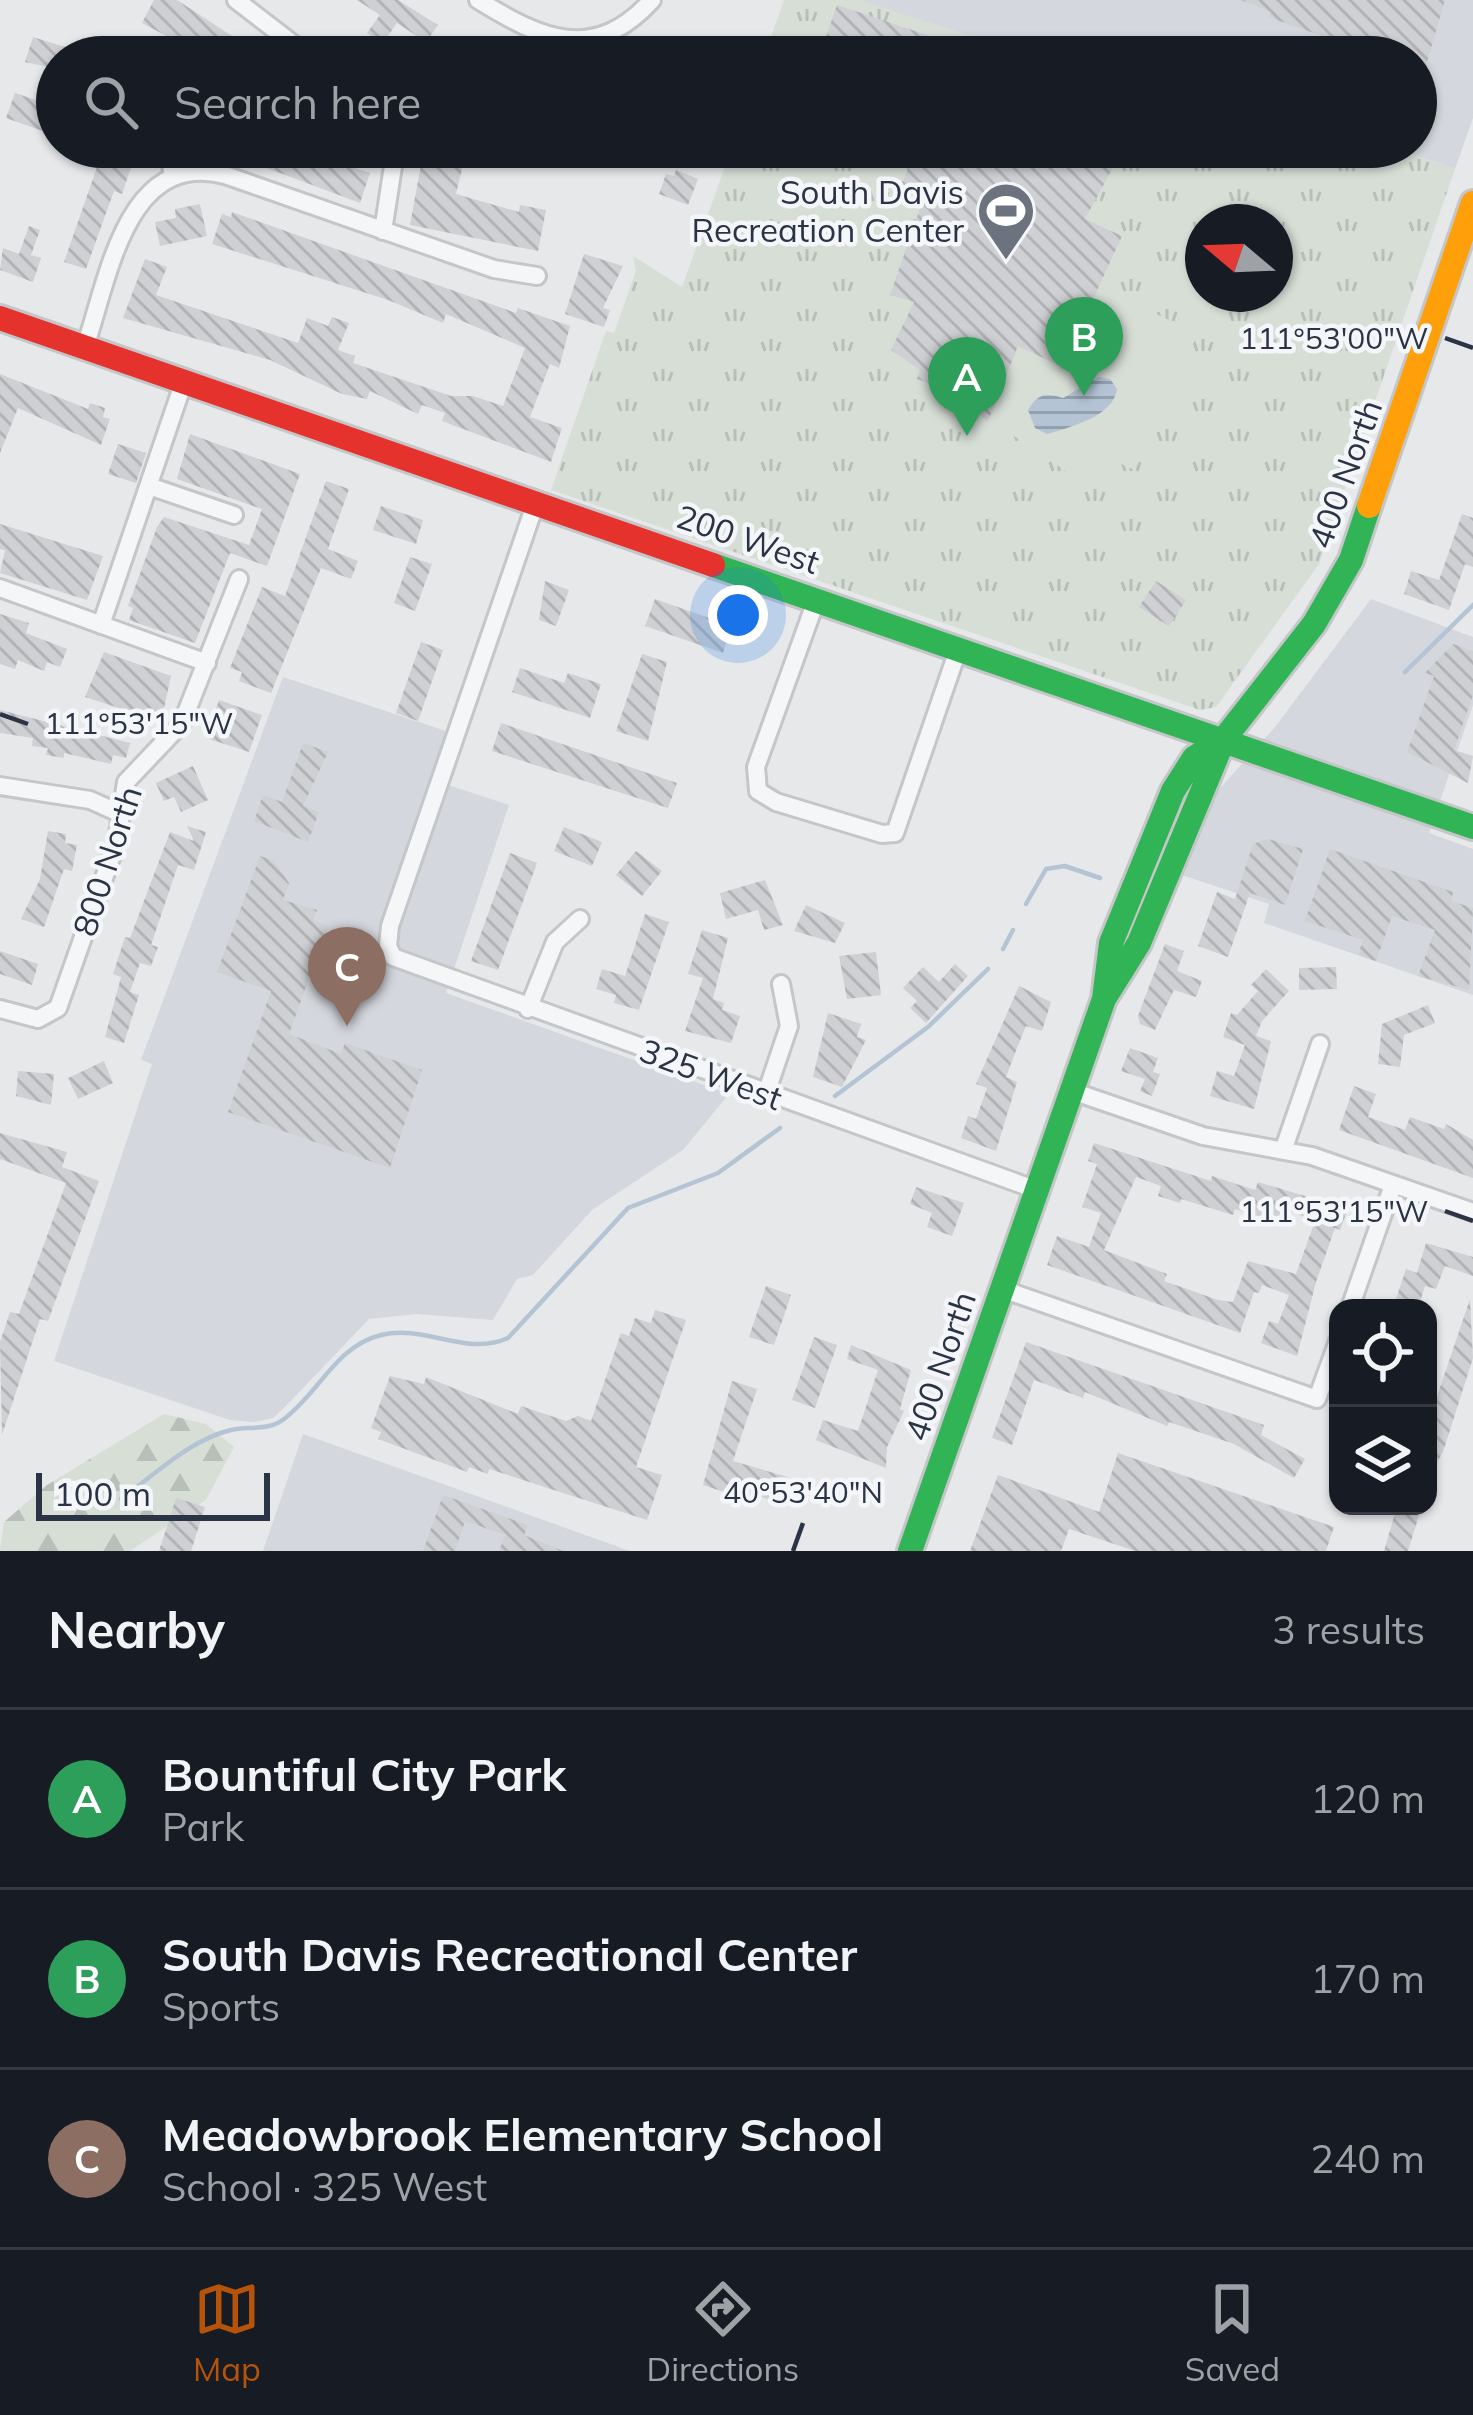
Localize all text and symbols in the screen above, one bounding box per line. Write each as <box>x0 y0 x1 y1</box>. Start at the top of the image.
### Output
search box <box>36 36 1437 168</box>
icon: search <box>78 69 144 135</box>
text: Search here <box>174 74 421 130</box>
place label: South Davis Recreation Center <box>692 171 964 250</box>
sports icon: South Davis Recreation Center <box>975 180 1037 262</box>
north arrow <box>1185 204 1293 312</box>
pin: B <box>1045 297 1123 396</box>
text: 111°53'00"W <box>1240 319 1428 357</box>
pin: A <box>928 337 1006 436</box>
street label: 400 North <box>1299 394 1390 554</box>
street label: 200 West <box>671 495 825 582</box>
your location <box>708 585 768 645</box>
text: 111°53'15"W <box>45 704 233 742</box>
street label: 800 North <box>63 781 150 941</box>
pin: C <box>308 927 386 1026</box>
street label: 325 West <box>634 1029 788 1118</box>
text: 111°53'15"W <box>1240 1192 1428 1230</box>
street label: 400 North <box>895 1286 984 1446</box>
map controls <box>1329 1299 1437 1515</box>
button: locate <box>1329 1299 1437 1407</box>
button: layers <box>1329 1407 1437 1515</box>
scale bar <box>36 1467 270 1520</box>
text: 100 m <box>54 1473 151 1514</box>
text: 40°53'40"N <box>723 1473 883 1511</box>
text: Nearby <box>48 1597 225 1661</box>
text: 3 results <box>1272 1605 1425 1654</box>
text: Bountiful City Park <box>162 1746 566 1802</box>
text: A <box>72 1774 102 1823</box>
text: 120 m <box>1310 1774 1425 1823</box>
text: Park <box>162 1802 244 1851</box>
text: South Davis Recreational Center <box>162 1926 857 1982</box>
text: B <box>74 1954 100 2003</box>
text: 170 m <box>1310 1954 1425 2003</box>
text: Sports <box>162 1982 280 2031</box>
text: Meadowbrook Elementary School <box>162 2106 883 2162</box>
text: C <box>74 2134 100 2183</box>
text: 240 m <box>1310 2134 1425 2183</box>
text: School · 325 West <box>162 2162 487 2211</box>
tab: Map <box>193 2276 261 2389</box>
tab: Directions <box>647 2276 799 2389</box>
tab: Saved <box>1185 2276 1280 2389</box>

